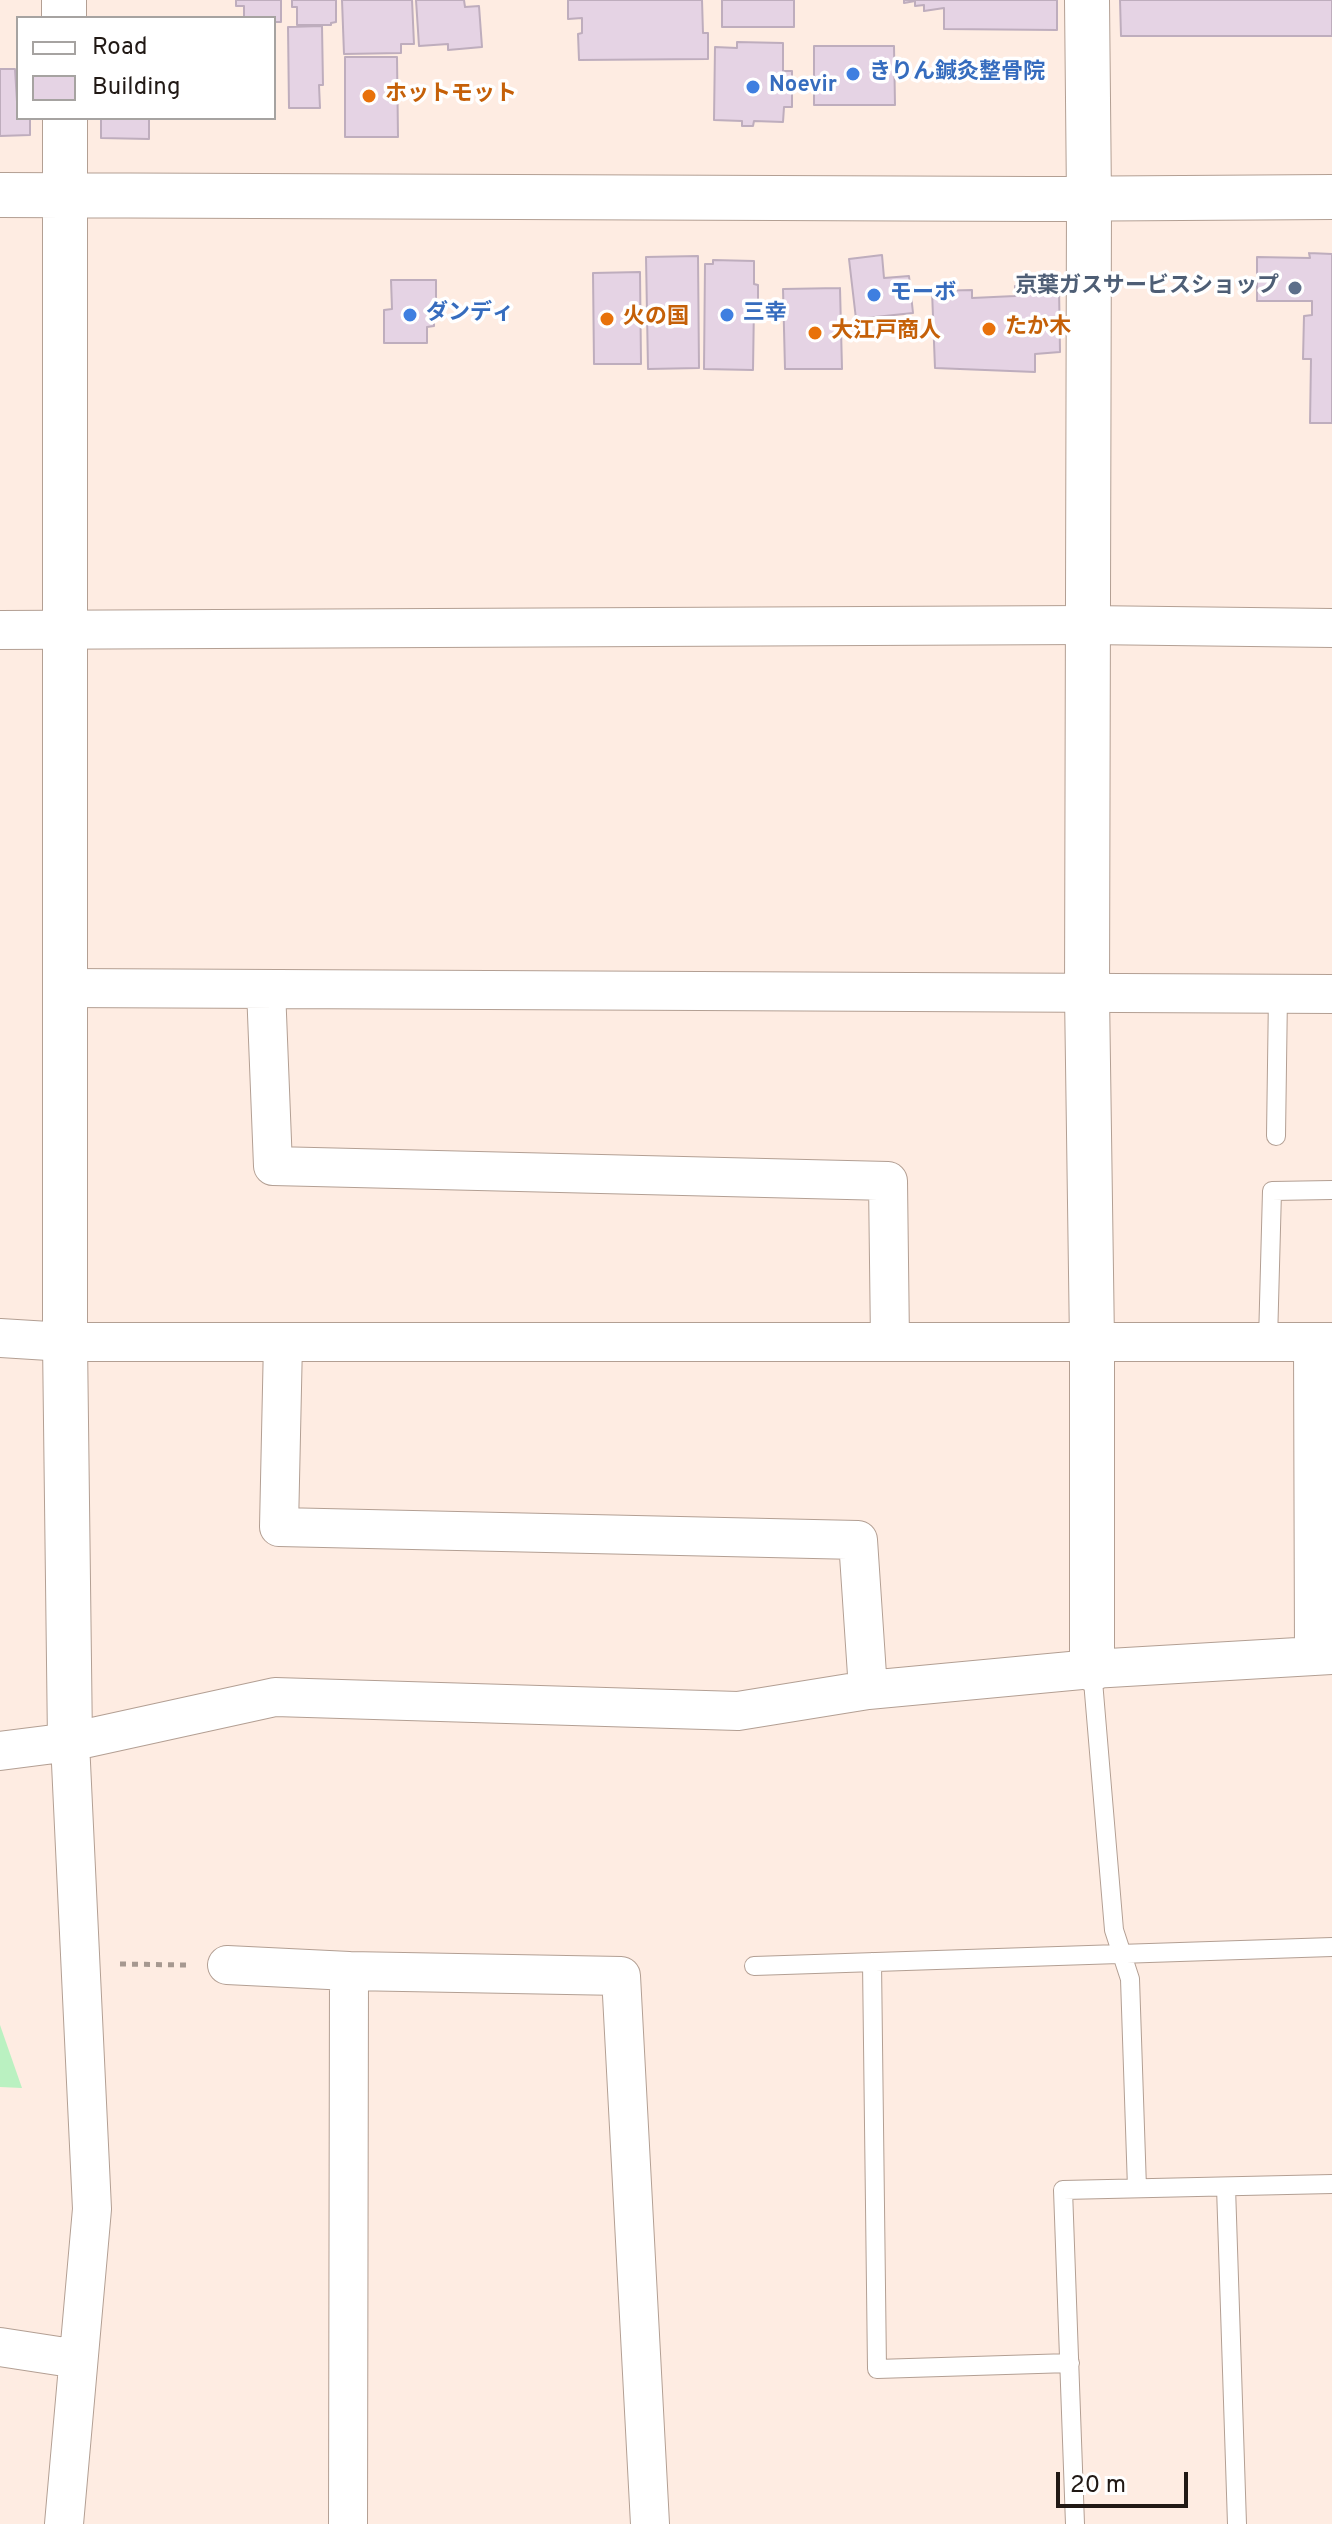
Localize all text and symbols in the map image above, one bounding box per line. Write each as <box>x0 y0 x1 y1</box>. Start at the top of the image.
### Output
legend <box>16 16 276 120</box>
text: Road <box>92 33 148 63</box>
place label: きりん鍼灸整骨院 <box>869 61 1045 87</box>
marker: きりん鍼灸整骨院 <box>844 65 862 83</box>
text: Building <box>92 73 181 103</box>
place label: Noevir <box>769 74 837 100</box>
marker: Noevir <box>744 78 762 96</box>
place label: ホットモット <box>385 83 517 109</box>
marker: ホットモット <box>360 87 378 105</box>
place label: 京葉ガスサービスショップ <box>1015 275 1279 301</box>
marker: 京葉ガスサービスショップ <box>1286 279 1304 297</box>
place label: モーボ <box>890 282 956 308</box>
marker: モーボ <box>865 286 883 304</box>
place label: ダンディ <box>426 302 514 328</box>
place label: 三幸 <box>743 302 787 328</box>
marker: ダンディ <box>401 306 419 324</box>
place label: 火の国 <box>623 306 689 332</box>
marker: 三幸 <box>718 306 736 324</box>
marker: 火の国 <box>598 310 616 328</box>
place label: たか木 <box>1005 316 1071 342</box>
place label: 大江戸商人 <box>831 320 941 346</box>
marker: たか木 <box>980 320 998 338</box>
marker: 大江戸商人 <box>806 324 824 342</box>
scale bar <box>1060 2456 1192 2506</box>
text: 20 m <box>1070 2471 1126 2501</box>

